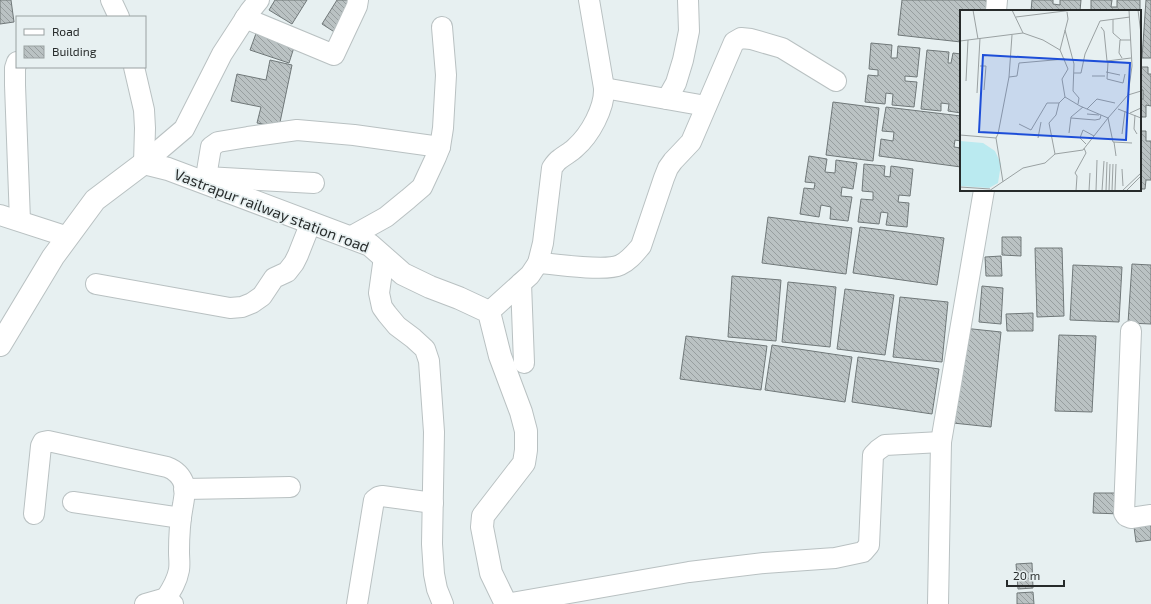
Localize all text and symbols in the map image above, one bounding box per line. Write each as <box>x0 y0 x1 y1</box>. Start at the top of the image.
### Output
inset map <box>960 10 1141 191</box>
legend <box>16 16 146 68</box>
text: Road <box>52 24 80 38</box>
text: Building <box>52 44 97 58</box>
street label: Vastrapur railway station road <box>172 164 372 256</box>
scale bar <box>1007 562 1064 588</box>
text: 20 m <box>1013 568 1040 582</box>

